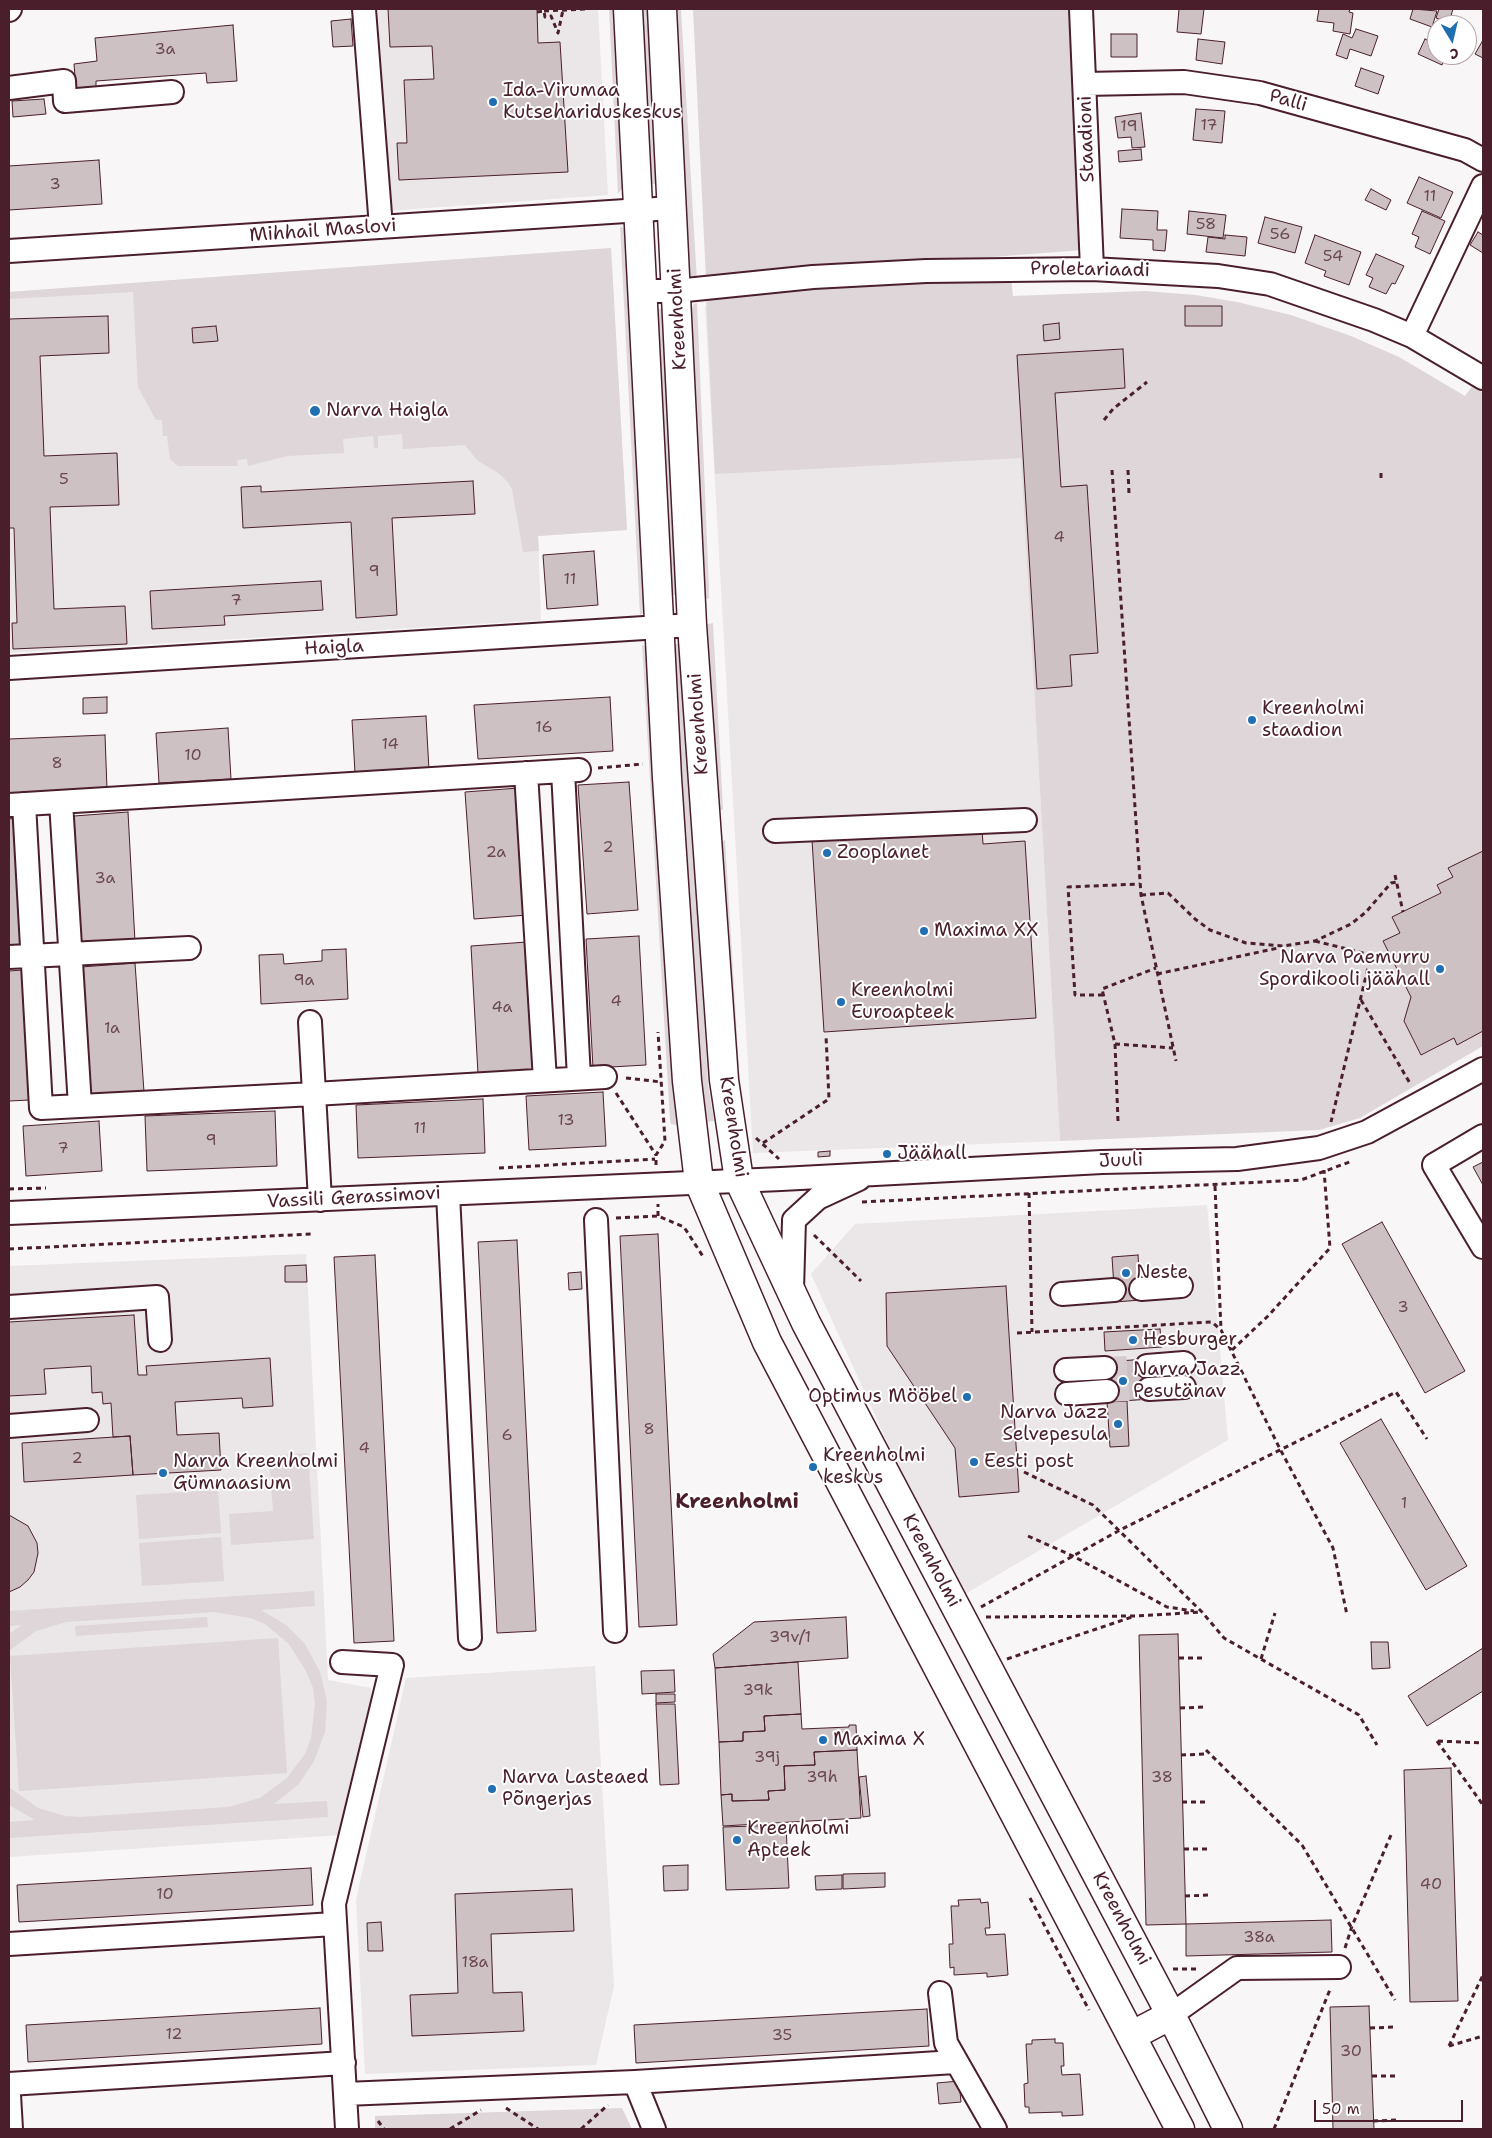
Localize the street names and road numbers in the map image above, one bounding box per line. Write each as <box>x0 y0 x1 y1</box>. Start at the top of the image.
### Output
street label: Palli <box>1266 85 1310 117</box>
street label: Staadioni <box>1074 95 1100 183</box>
street label: Mihhail Maslovi <box>249 214 397 248</box>
street label: Proletariaadi <box>1030 258 1150 282</box>
street label: Kreenholmi <box>664 267 692 371</box>
street label: Haigla <box>304 635 364 661</box>
street label: Kreenholmi <box>684 672 714 776</box>
street label: Kreenholmi <box>714 1075 752 1179</box>
street label: Juuli <box>1098 1149 1144 1173</box>
street label: Vassili Gerassimovi <box>267 1182 441 1214</box>
street label: Kreenholmi <box>897 1510 965 1612</box>
street label: Kreenholmi <box>1087 1868 1155 1970</box>

